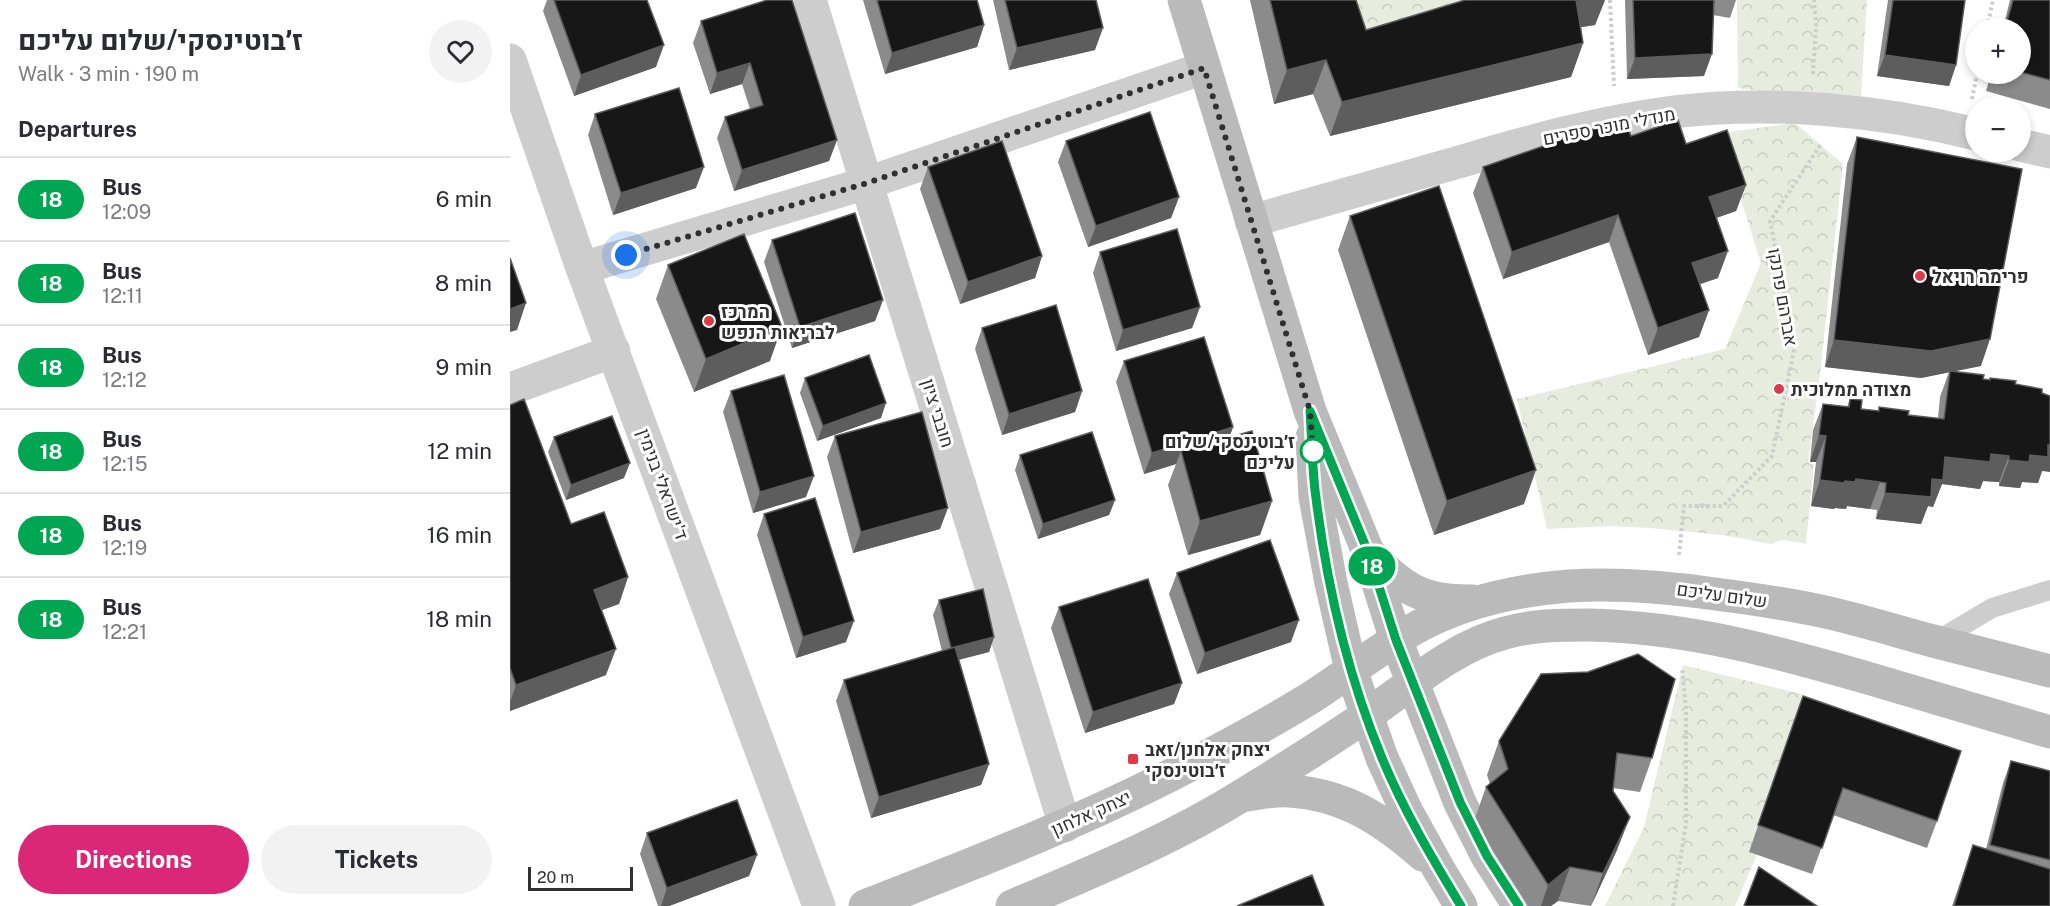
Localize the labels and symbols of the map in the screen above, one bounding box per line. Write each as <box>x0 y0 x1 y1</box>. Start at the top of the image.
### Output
street label: מנדלי מוכר ספרים <box>1541 103 1677 149</box>
your location <box>611 240 641 270</box>
street label: אברהם פרנקו <box>1764 246 1802 348</box>
place label: פרימה רויאל <box>1932 266 2029 287</box>
marker: פרימה רויאל <box>1913 269 1927 283</box>
place label: המרכז לבריאות הנפש <box>721 301 835 343</box>
marker: המרכז לבריאות הנפש <box>702 314 716 328</box>
street label: חובבי ציון <box>918 376 958 450</box>
place label: מצודה ממלוכית <box>1791 379 1911 400</box>
marker: מצודה ממלוכית <box>1772 382 1786 396</box>
street label: ד'ישראלי בנימין <box>633 426 693 542</box>
place label: ז׳בוטינסקי/שלום עליכם <box>1165 431 1295 473</box>
marker: ז׳בוטינסקי/שלום עליכם <box>1300 438 1326 464</box>
line badge: 18 <box>1345 546 1399 586</box>
street label: שלום עליכם <box>1676 578 1768 612</box>
place label: יצחק אלחנן/זאב ז׳בוטינסקי <box>1145 739 1270 781</box>
marker: יצחק אלחנן/זאב ז׳בוטינסקי <box>1126 752 1140 766</box>
street label: יצחק אלחנן <box>1048 786 1134 840</box>
scale bar <box>528 864 633 892</box>

